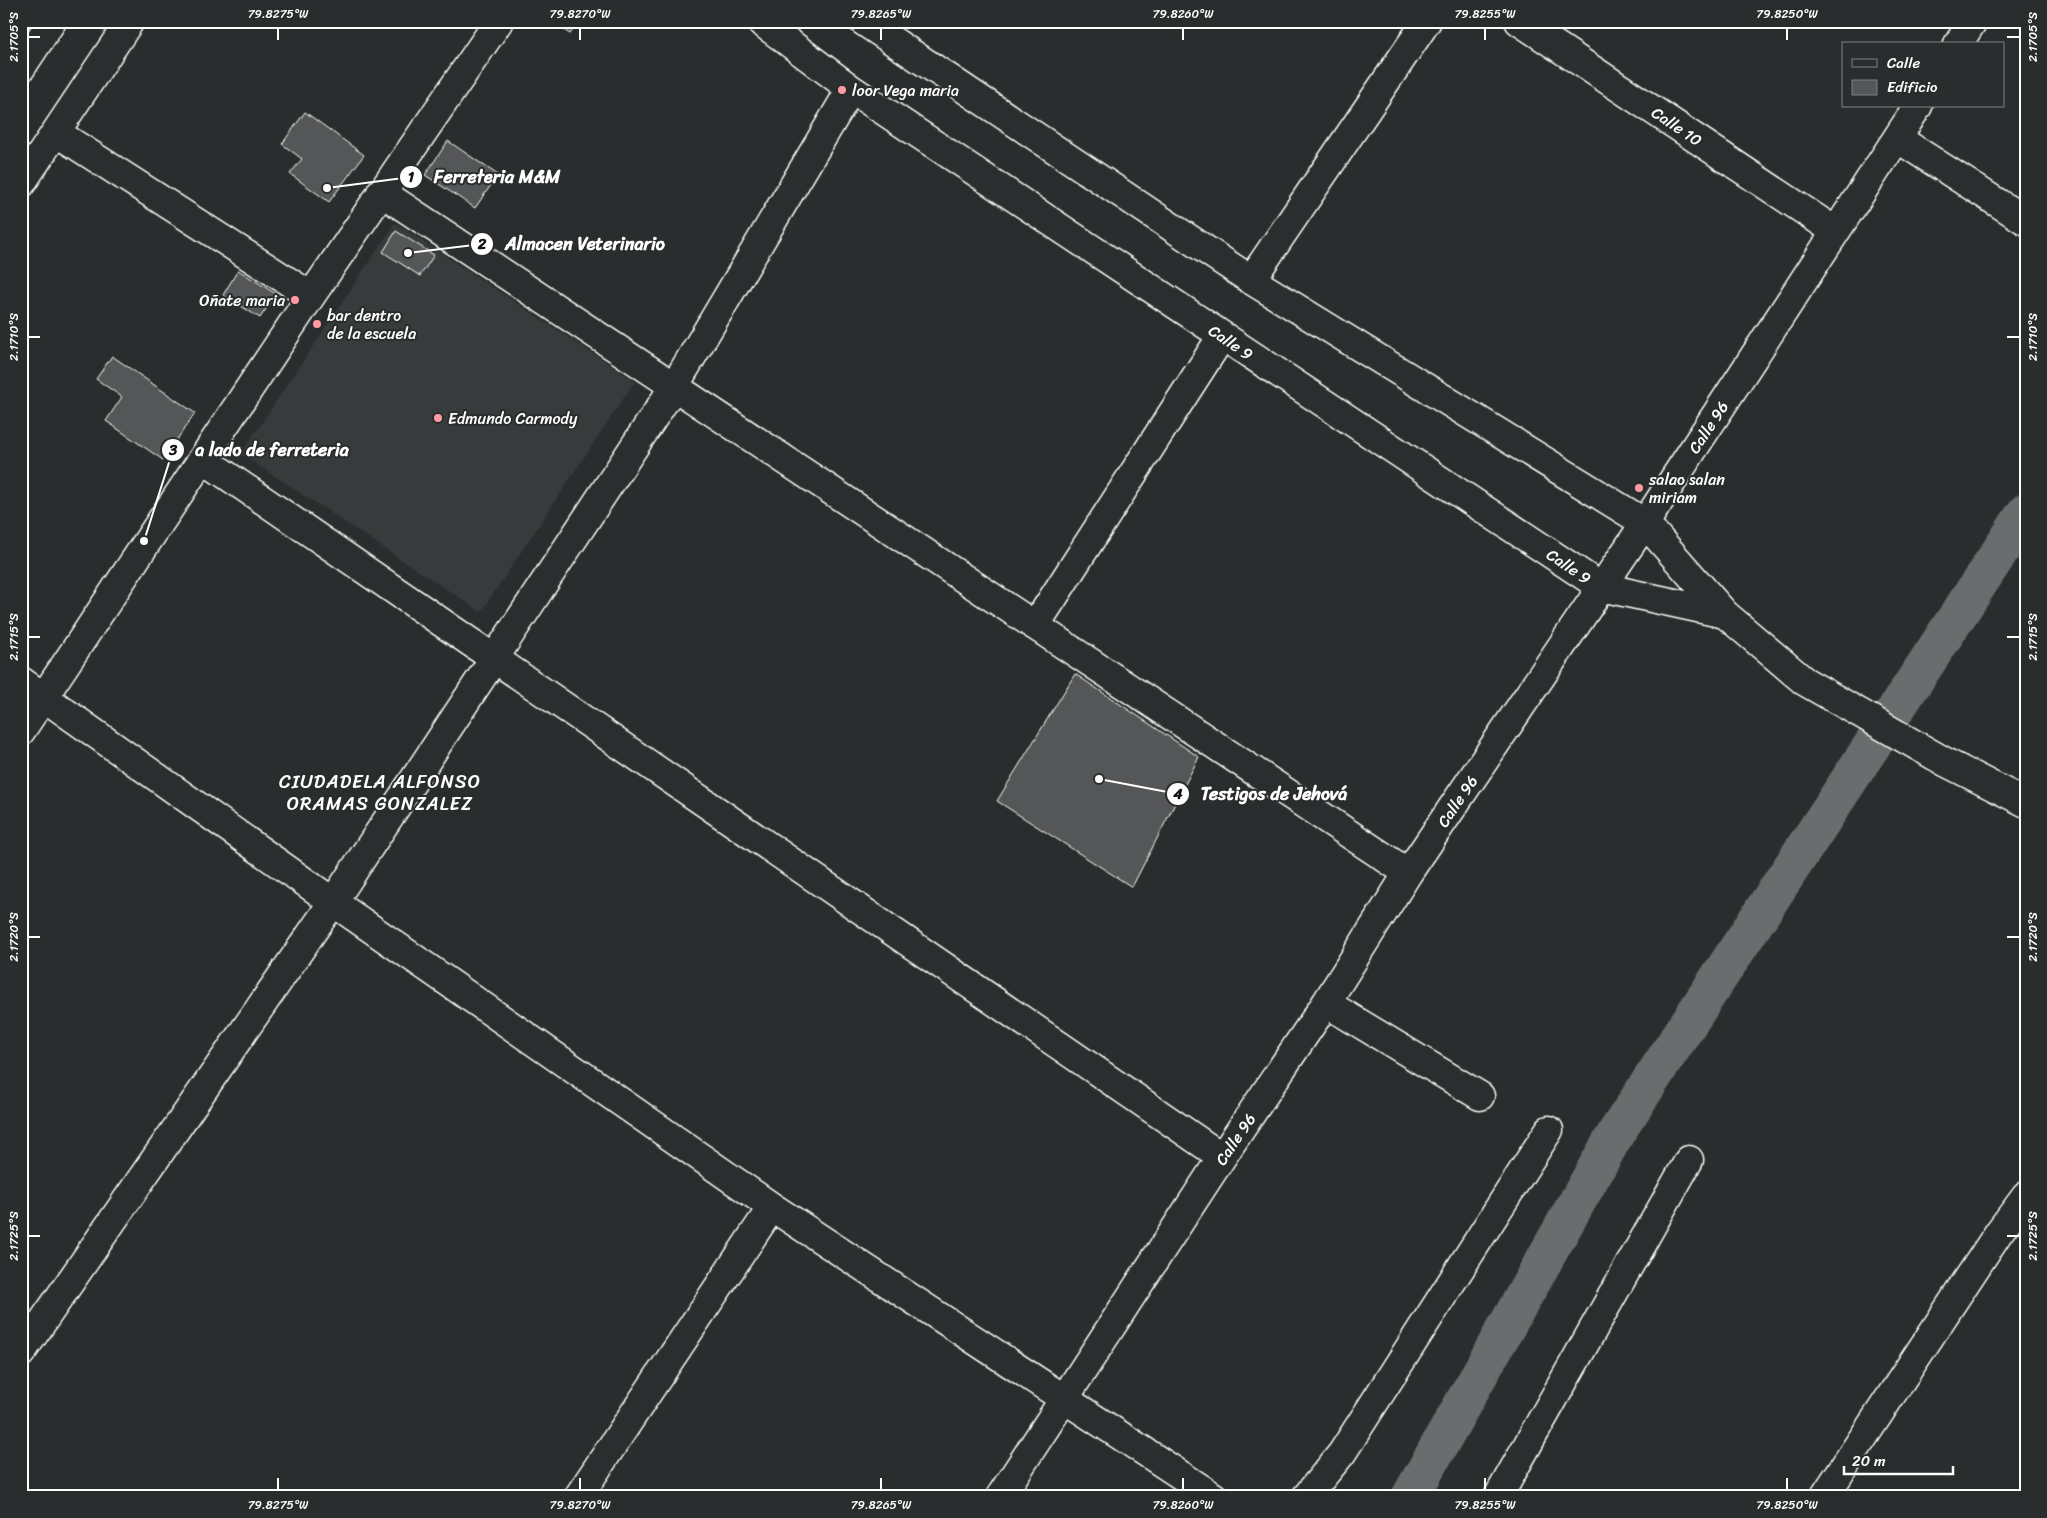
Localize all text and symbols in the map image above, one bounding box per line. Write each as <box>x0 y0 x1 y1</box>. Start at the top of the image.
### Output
text: 79.8275°W <box>248 3 309 25</box>
text: 79.8270°W <box>550 3 611 25</box>
text: 79.8265°W <box>851 3 912 25</box>
text: 79.8260°W <box>1153 3 1214 25</box>
text: 79.8255°W <box>1454 3 1516 25</box>
text: 79.8250°W <box>1756 3 1818 25</box>
text: 2.1705°S <box>3 11 25 62</box>
text: 2.1705°S <box>2022 11 2044 62</box>
legend <box>1842 42 2004 108</box>
text: Calle <box>1887 50 1920 76</box>
text: Edificio <box>1887 74 1938 100</box>
place label: loor Vega maria <box>852 76 959 105</box>
marker: loor Vega maria <box>836 84 848 96</box>
street label: Calle 10 <box>1645 99 1708 154</box>
callout: Ferreteria M&M <box>399 161 570 194</box>
text: Ferreteria M&M <box>433 161 561 193</box>
text: 1 <box>408 164 415 190</box>
callout: Almacen Veterinario <box>470 227 675 260</box>
text: Almacen Veterinario <box>504 228 666 260</box>
text: 2 <box>477 231 487 257</box>
place label: Oñate maria <box>199 286 286 315</box>
marker: Oñate maria <box>289 294 301 306</box>
place label: bar dentro de la escuela <box>327 301 416 348</box>
text: 2.1710°S <box>3 313 25 361</box>
text: 2.1710°S <box>2022 313 2044 361</box>
street label: Calle 9 <box>1202 317 1259 368</box>
marker: bar dentro de la escuela <box>311 318 323 330</box>
street label: Calle 96 <box>1680 395 1736 460</box>
place label: Edmundo Carmody <box>448 404 578 433</box>
marker: Edmundo Carmody <box>432 412 444 424</box>
callout: a lado de ferreteria <box>160 433 359 466</box>
text: a lado de ferreteria <box>194 434 350 466</box>
text: 3 <box>168 437 178 463</box>
place label: salao salan miriam <box>1648 465 1725 512</box>
marker: salao salan miriam <box>1633 482 1645 494</box>
street label: Calle 9 <box>1540 541 1597 592</box>
text: 2.1715°S <box>3 613 25 661</box>
text: 2.1715°S <box>2022 613 2044 661</box>
district label: CIUDADELA ALFONSO ORAMAS GONZALEZ <box>279 765 481 820</box>
street label: Calle 96 <box>1429 769 1486 834</box>
callout: Testigos de Jehová <box>1166 777 1357 810</box>
text: Testigos de Jehová <box>1201 778 1347 810</box>
text: 4 <box>1172 781 1183 807</box>
text: 2.1720°S <box>3 912 25 962</box>
text: 2.1720°S <box>2022 912 2044 962</box>
street label: Calle 96 <box>1207 1107 1264 1172</box>
text: 2.1725°S <box>3 1211 25 1261</box>
text: 2.1725°S <box>2022 1211 2044 1261</box>
scale bar <box>1844 1443 1953 1475</box>
text: 20 m <box>1852 1448 1886 1474</box>
text: 79.8275°W <box>248 1494 309 1516</box>
text: 79.8270°W <box>550 1494 611 1516</box>
text: 79.8265°W <box>851 1494 912 1516</box>
text: 79.8260°W <box>1153 1494 1214 1516</box>
text: 79.8255°W <box>1454 1494 1516 1516</box>
text: 79.8250°W <box>1756 1494 1818 1516</box>

